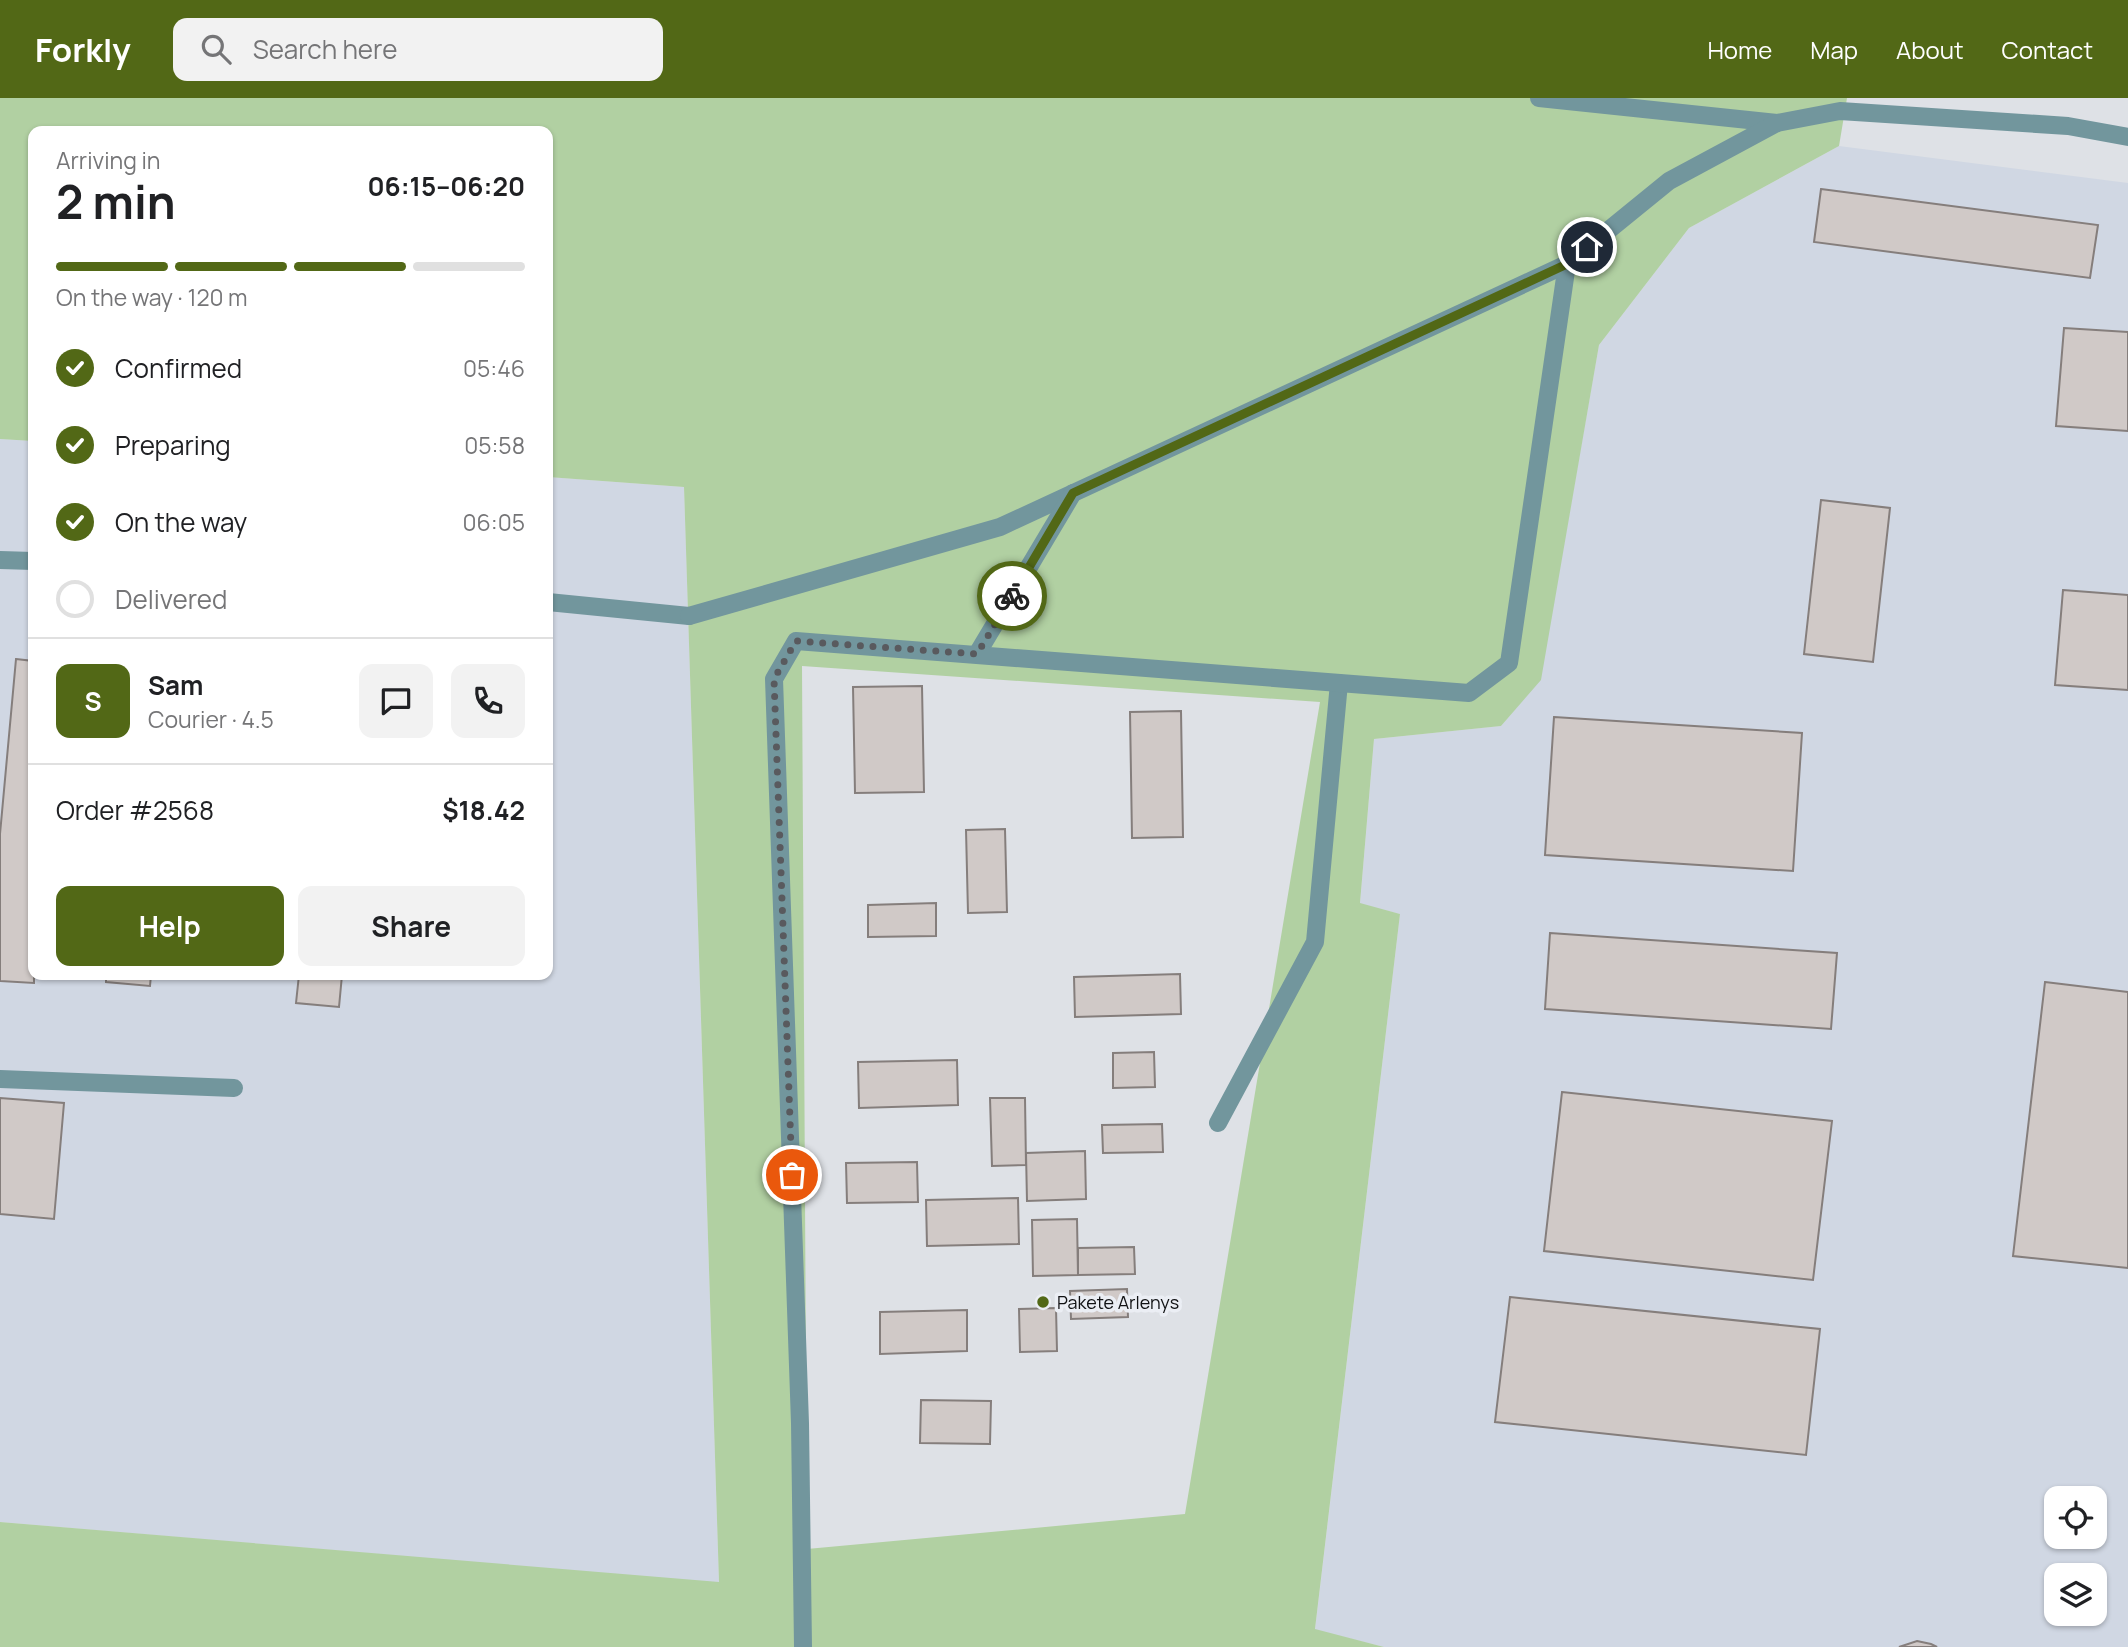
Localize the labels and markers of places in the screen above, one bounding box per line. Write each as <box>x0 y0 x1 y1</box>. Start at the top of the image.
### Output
pin <box>1557 217 1617 277</box>
pin <box>762 1145 822 1205</box>
place label: Pakete Arlenys <box>1057 1290 1179 1314</box>
marker: Pakete Arlenys <box>1035 1294 1051 1310</box>

